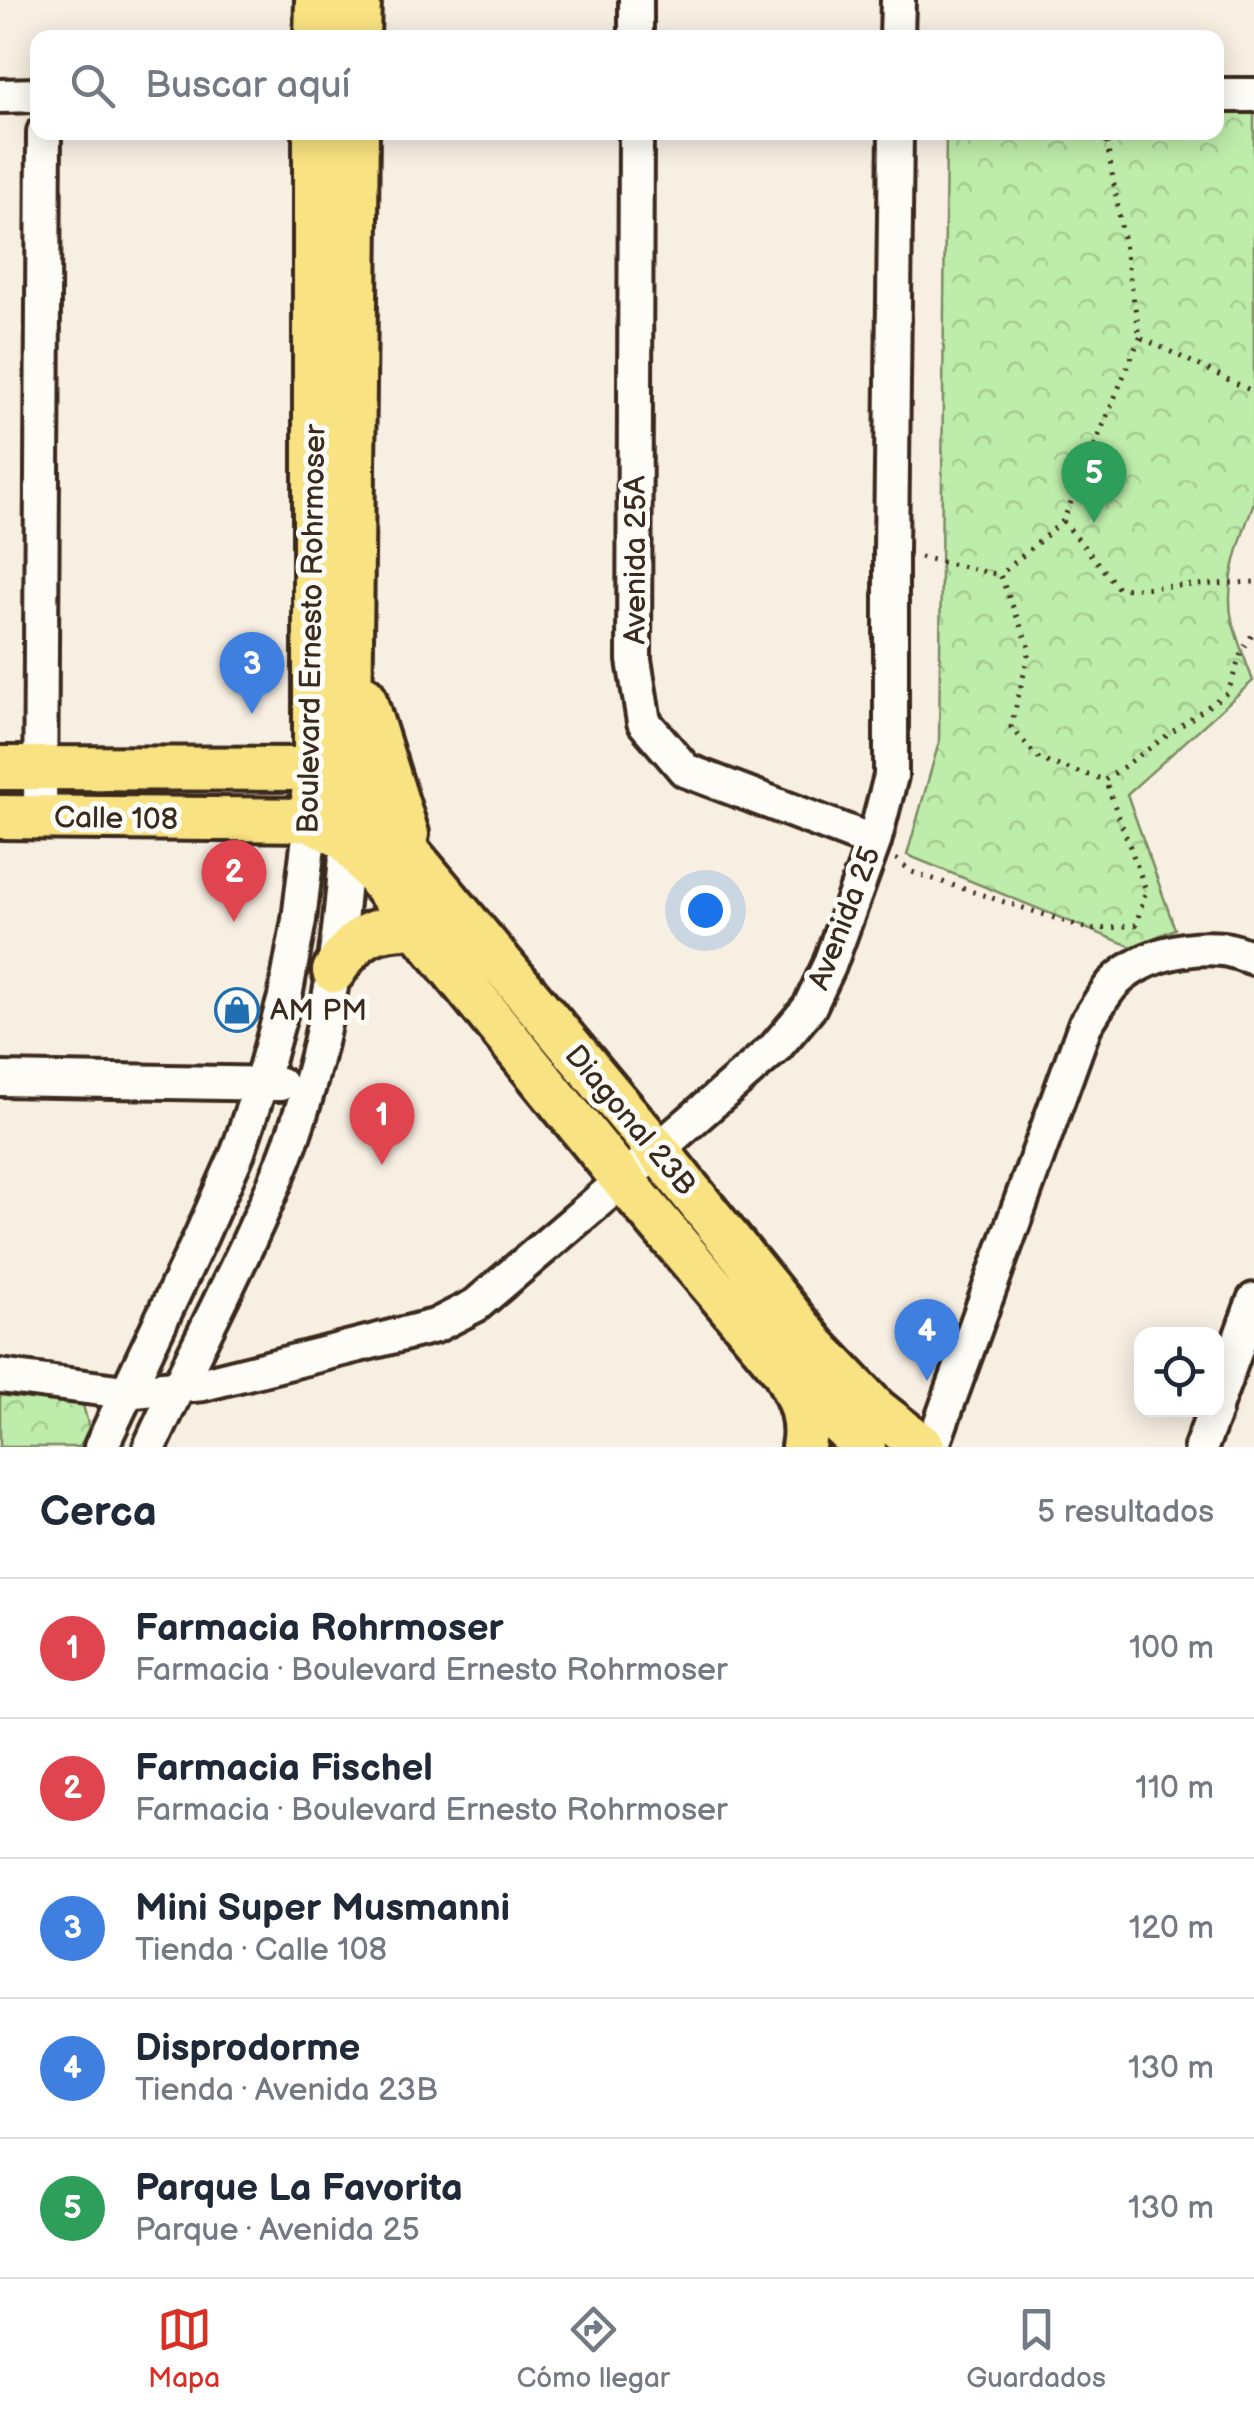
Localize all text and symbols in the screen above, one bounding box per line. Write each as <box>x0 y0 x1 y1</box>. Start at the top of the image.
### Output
search box <box>30 30 1224 140</box>
icon: search <box>65 58 120 113</box>
text: Buscar aquí <box>145 63 351 108</box>
street label: Boulevard Ernesto Rohrmoser <box>290 423 334 834</box>
pin: 5 <box>1062 440 1126 523</box>
street label: Avenida 25A <box>618 475 654 644</box>
pin: 3 <box>220 632 284 714</box>
street label: Calle 108 <box>54 800 178 838</box>
pin: 2 <box>202 840 266 922</box>
street label: Avenida 25 <box>801 842 889 995</box>
your location <box>680 885 731 936</box>
shop icon: AM PM <box>214 987 260 1033</box>
place label: AM PM <box>270 993 367 1029</box>
street label: Diagonal 23B <box>557 1038 704 1203</box>
pin: 1 <box>350 1082 414 1165</box>
pin: 4 <box>894 1298 960 1381</box>
map controls <box>1134 1327 1224 1417</box>
button: locate <box>1134 1327 1224 1417</box>
text: Cerca <box>40 1487 157 1538</box>
text: 5 resultados <box>1037 1493 1214 1532</box>
text: Farmacia Rohrmoser <box>135 1606 504 1651</box>
text: 1 <box>66 1629 79 1668</box>
text: 100 m <box>1129 1629 1214 1668</box>
text: Farmacia · Boulevard Ernesto Rohrmoser <box>135 1651 728 1690</box>
text: Farmacia Fischel <box>135 1746 433 1791</box>
text: 2 <box>63 1769 82 1808</box>
text: 110 m <box>1135 1769 1214 1808</box>
text: Farmacia · Boulevard Ernesto Rohrmoser <box>135 1791 728 1830</box>
text: Mini Super Musmanni <box>135 1886 510 1931</box>
text: 3 <box>63 1909 82 1948</box>
text: 120 m <box>1129 1909 1214 1948</box>
text: Tienda · Calle 108 <box>135 1931 387 1970</box>
text: Disprodorme <box>135 2026 360 2071</box>
text: 4 <box>63 2049 82 2088</box>
text: 130 m <box>1128 2049 1214 2088</box>
text: Tienda · Avenida 23B <box>135 2071 438 2110</box>
text: Parque La Favorita <box>135 2166 463 2211</box>
text: 5 <box>63 2189 82 2228</box>
text: 130 m <box>1128 2189 1214 2228</box>
text: Parque · Avenida 25 <box>135 2211 420 2250</box>
tab: Mapa <box>148 2302 220 2395</box>
tab: Cómo llegar <box>516 2302 670 2395</box>
tab: Guardados <box>966 2302 1106 2395</box>

